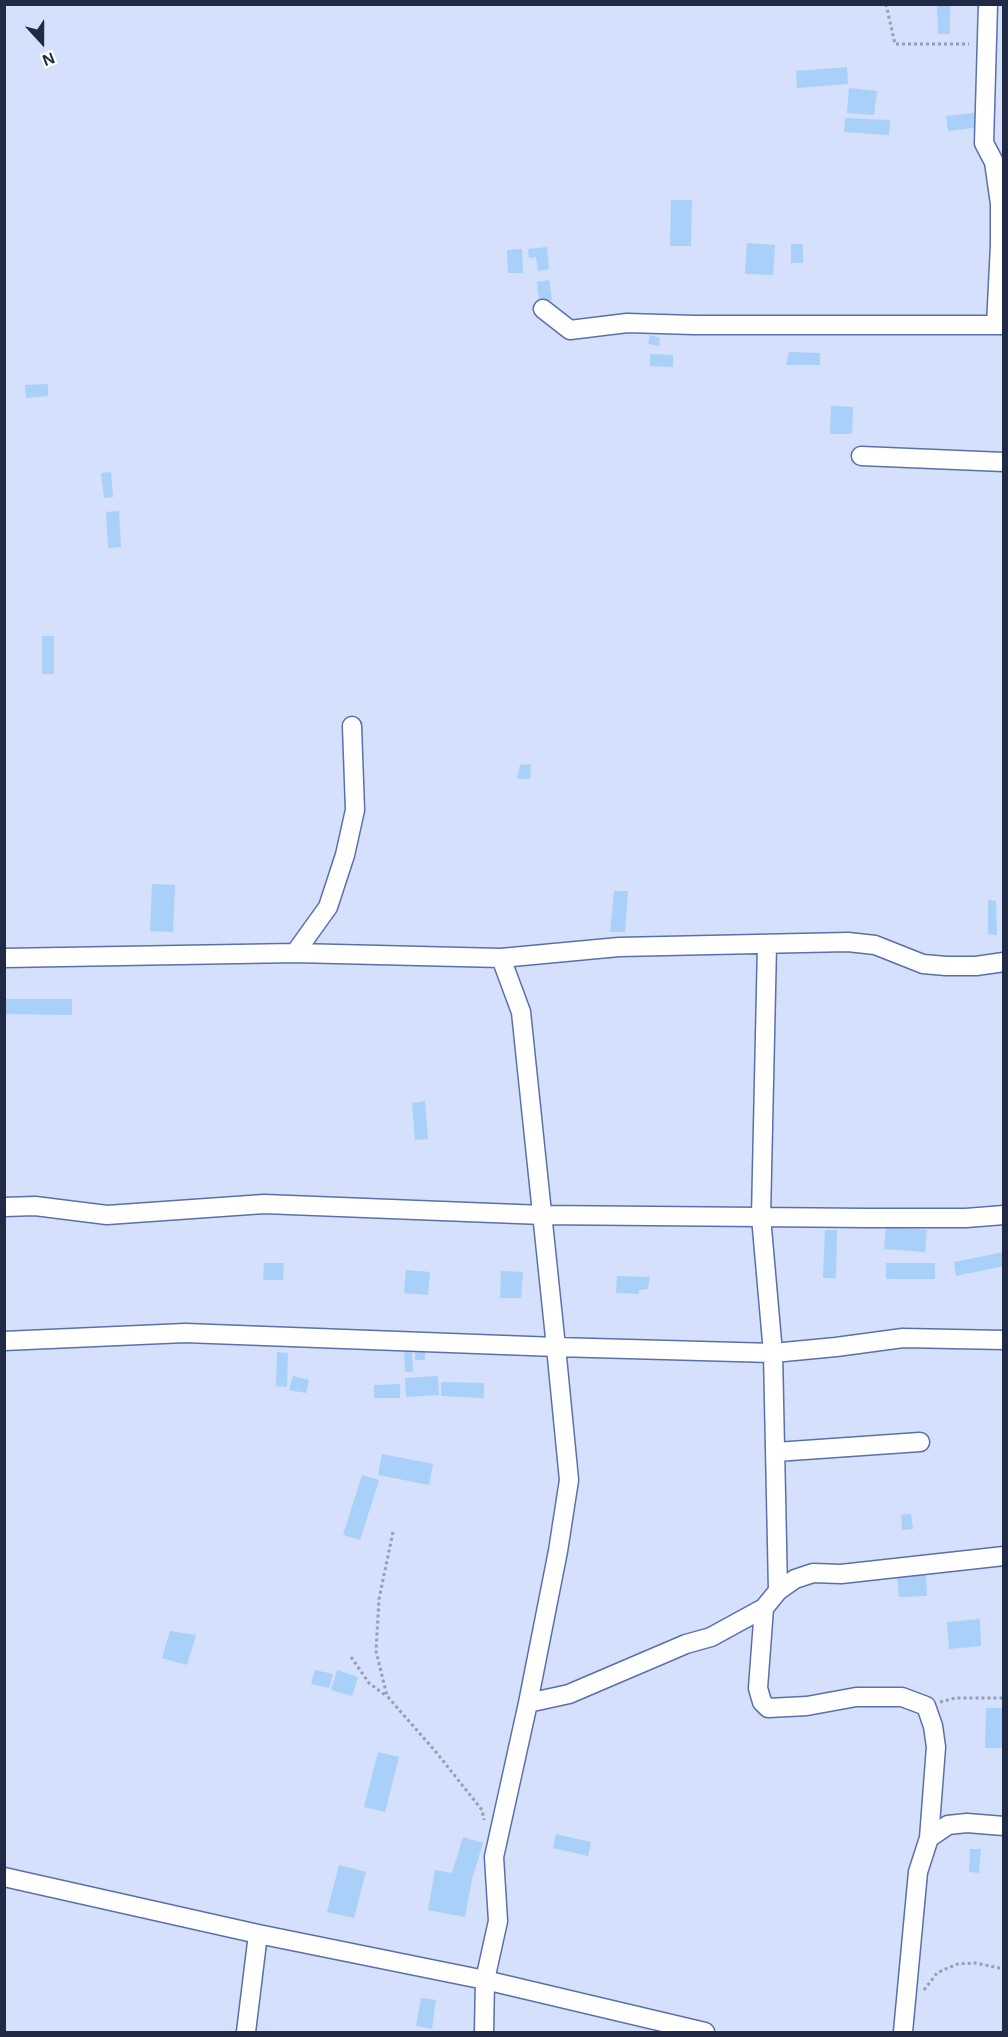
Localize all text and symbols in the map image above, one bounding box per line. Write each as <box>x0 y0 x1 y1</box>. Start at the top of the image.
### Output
north arrow <box>12 12 72 72</box>
text: N <box>40 49 57 69</box>

